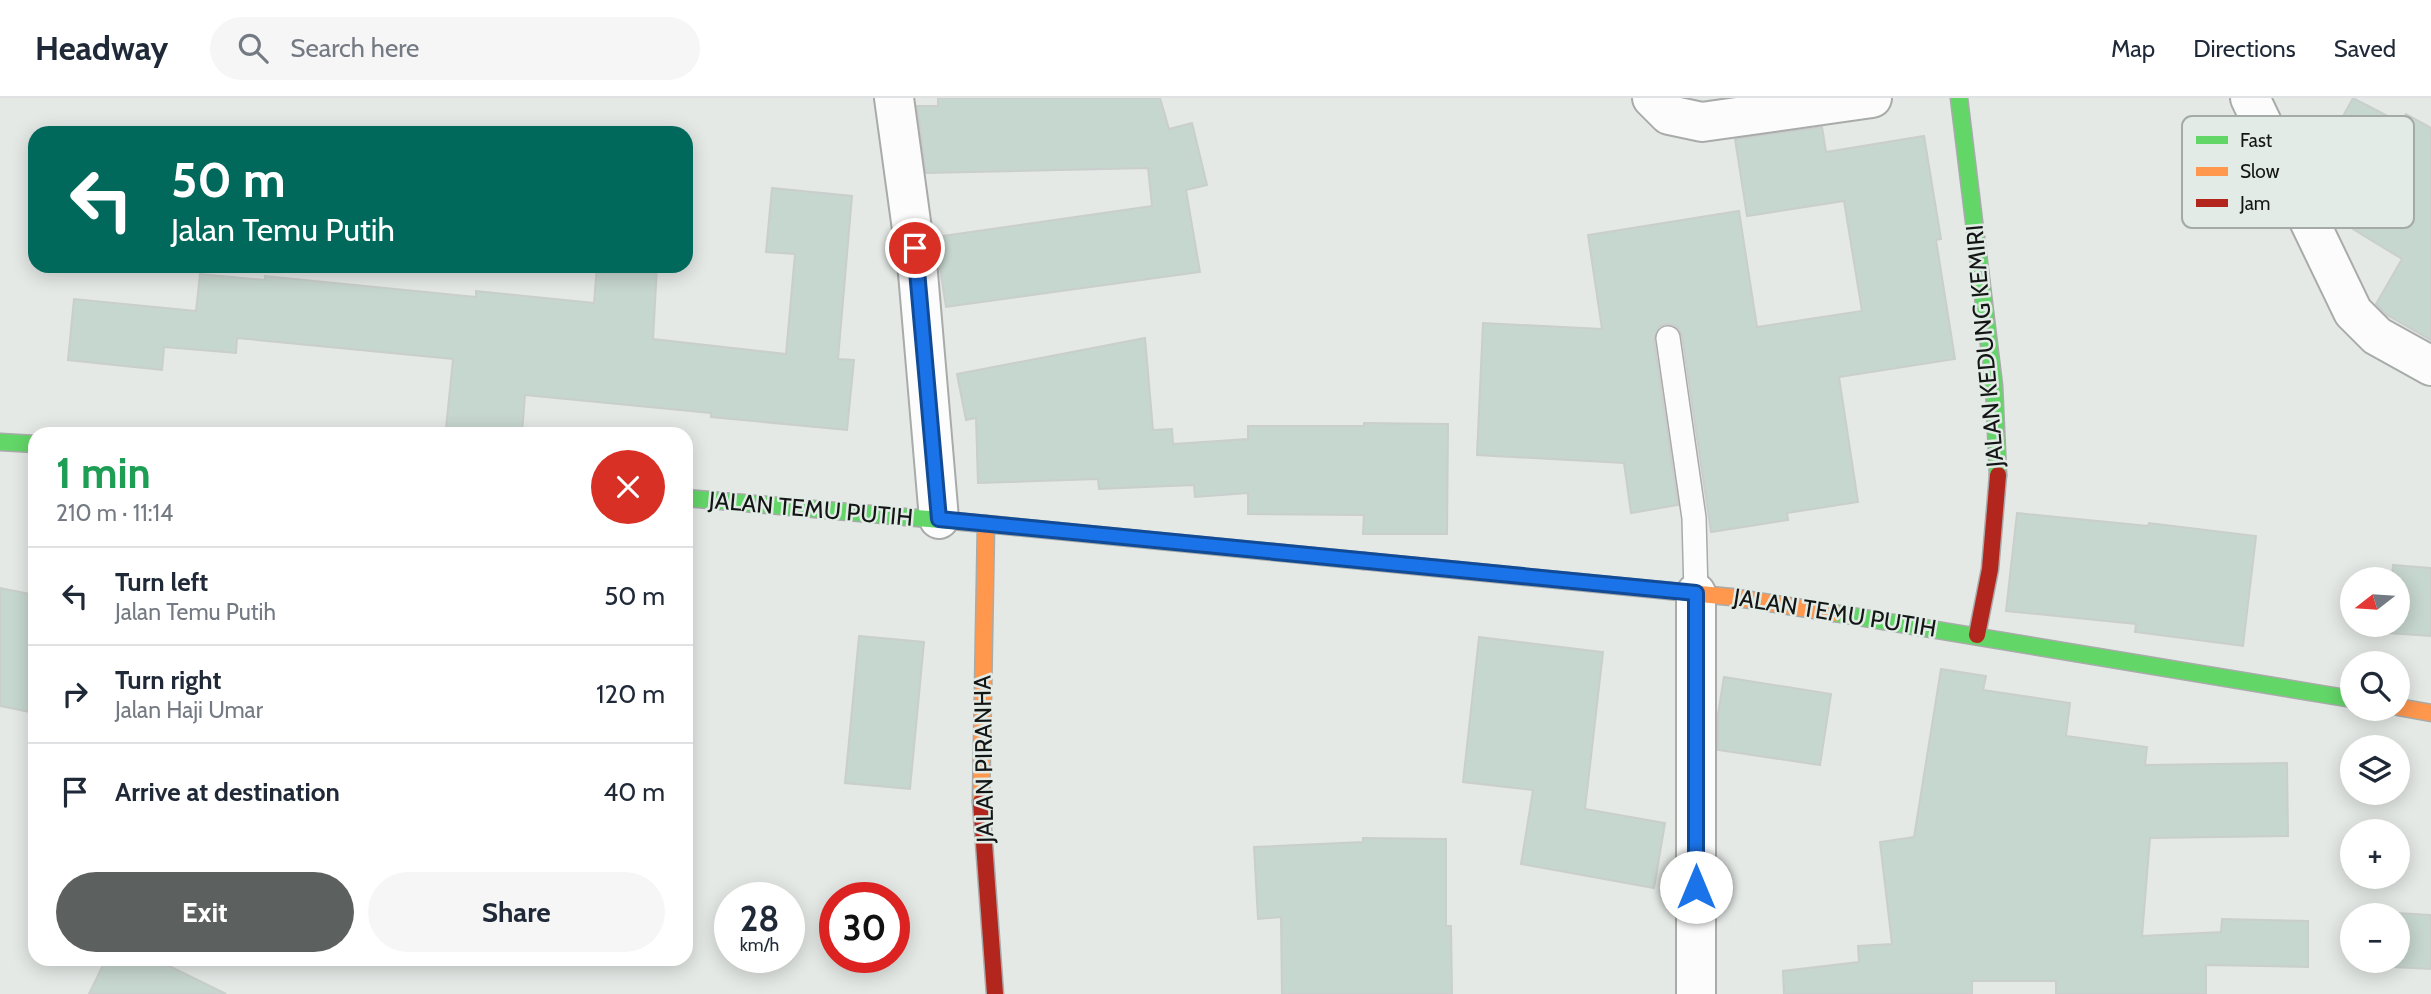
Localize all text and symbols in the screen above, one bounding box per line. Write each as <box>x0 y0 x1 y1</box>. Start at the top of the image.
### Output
search box <box>210 17 700 80</box>
text: Headway <box>35 28 168 68</box>
icon: search <box>234 29 272 67</box>
text: Search here <box>290 32 419 64</box>
text: Map <box>2111 34 2155 63</box>
text: Directions <box>2193 34 2296 63</box>
text: Saved <box>2334 34 2396 63</box>
legend <box>2182 116 2414 228</box>
text: Fast <box>2240 129 2273 152</box>
text: 50 m <box>171 150 286 209</box>
icon: left <box>56 154 147 245</box>
text: Slow <box>2240 160 2280 183</box>
text: Jam <box>2239 192 2270 215</box>
text: Jalan Temu Putih <box>171 210 395 249</box>
pin <box>885 218 945 278</box>
street label: JALAN KEDUNG KEMIRI <box>1959 224 2010 469</box>
icon: arrive <box>896 229 934 267</box>
text: 1 min <box>56 447 151 499</box>
button: close <box>591 450 665 524</box>
street label: JALAN TEMU PUTIH <box>707 485 914 532</box>
text: 210 m · 11:14 <box>56 499 173 527</box>
text: Turn left <box>115 566 208 598</box>
north arrow <box>2340 567 2410 637</box>
map controls <box>2340 567 2410 973</box>
icon: left <box>56 577 94 615</box>
text: 50 m <box>604 580 665 612</box>
street label: JALAN TEMU PUTIH <box>1731 582 1939 643</box>
text: Jalan Temu Putih <box>115 598 276 626</box>
button: search <box>2340 651 2410 721</box>
text: Turn right <box>115 664 221 696</box>
icon: right <box>56 675 94 713</box>
street label: JALAN PIRANHA <box>968 675 999 844</box>
text: 120 m <box>596 678 665 710</box>
text: Jalan Haji Umar <box>115 696 263 724</box>
button: layers <box>2340 735 2410 805</box>
icon: arrive <box>56 773 94 811</box>
text: Arrive at destination <box>115 776 340 808</box>
text: 40 m <box>603 776 665 808</box>
button: + <box>2340 819 2410 889</box>
position arrow <box>1659 850 1733 924</box>
button: Exit <box>56 872 354 952</box>
button: Share <box>368 872 665 952</box>
speed limit sign: 30 <box>819 882 910 973</box>
text: 28 <box>740 897 779 940</box>
button: − <box>2340 903 2410 973</box>
text: km/h <box>740 934 779 956</box>

